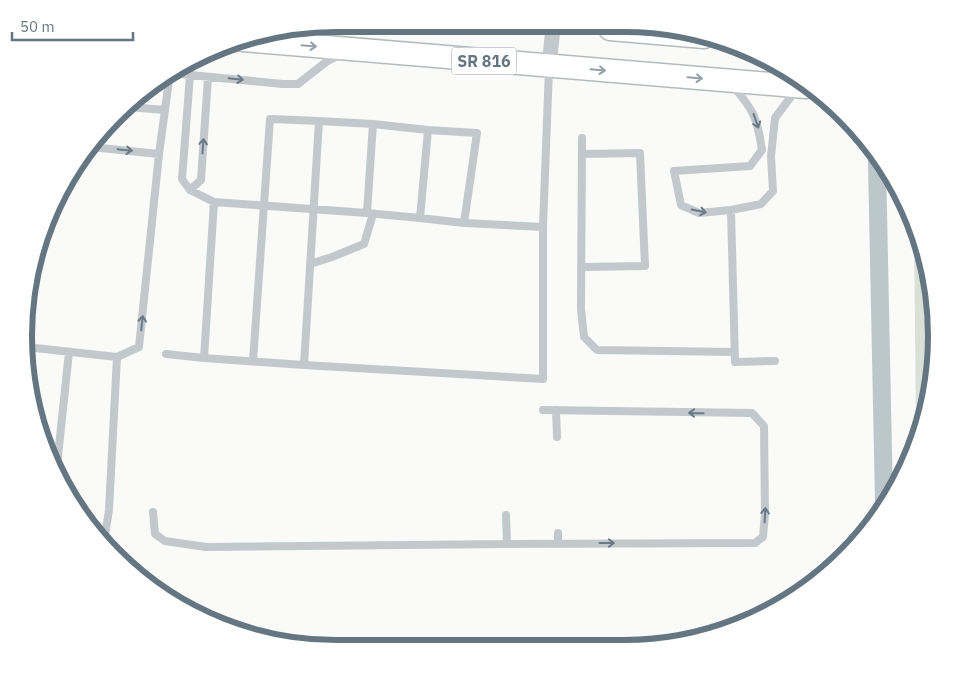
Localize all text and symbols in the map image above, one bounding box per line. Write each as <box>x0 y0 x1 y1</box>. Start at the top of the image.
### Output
scale bar <box>12 10 134 42</box>
text: 50 m <box>20 17 55 36</box>
one-way arrow <box>300 41 316 51</box>
road number: SR 816 <box>452 48 516 74</box>
one-way arrow <box>589 66 605 75</box>
one-way arrow <box>687 73 703 83</box>
one-way arrow <box>228 75 244 84</box>
one-way arrow <box>752 112 761 128</box>
one-way arrow <box>198 138 208 154</box>
one-way arrow <box>117 145 133 155</box>
one-way arrow <box>690 206 706 216</box>
one-way arrow <box>137 315 147 331</box>
one-way arrow <box>688 409 704 418</box>
one-way arrow <box>760 507 769 523</box>
one-way arrow <box>598 538 615 548</box>

